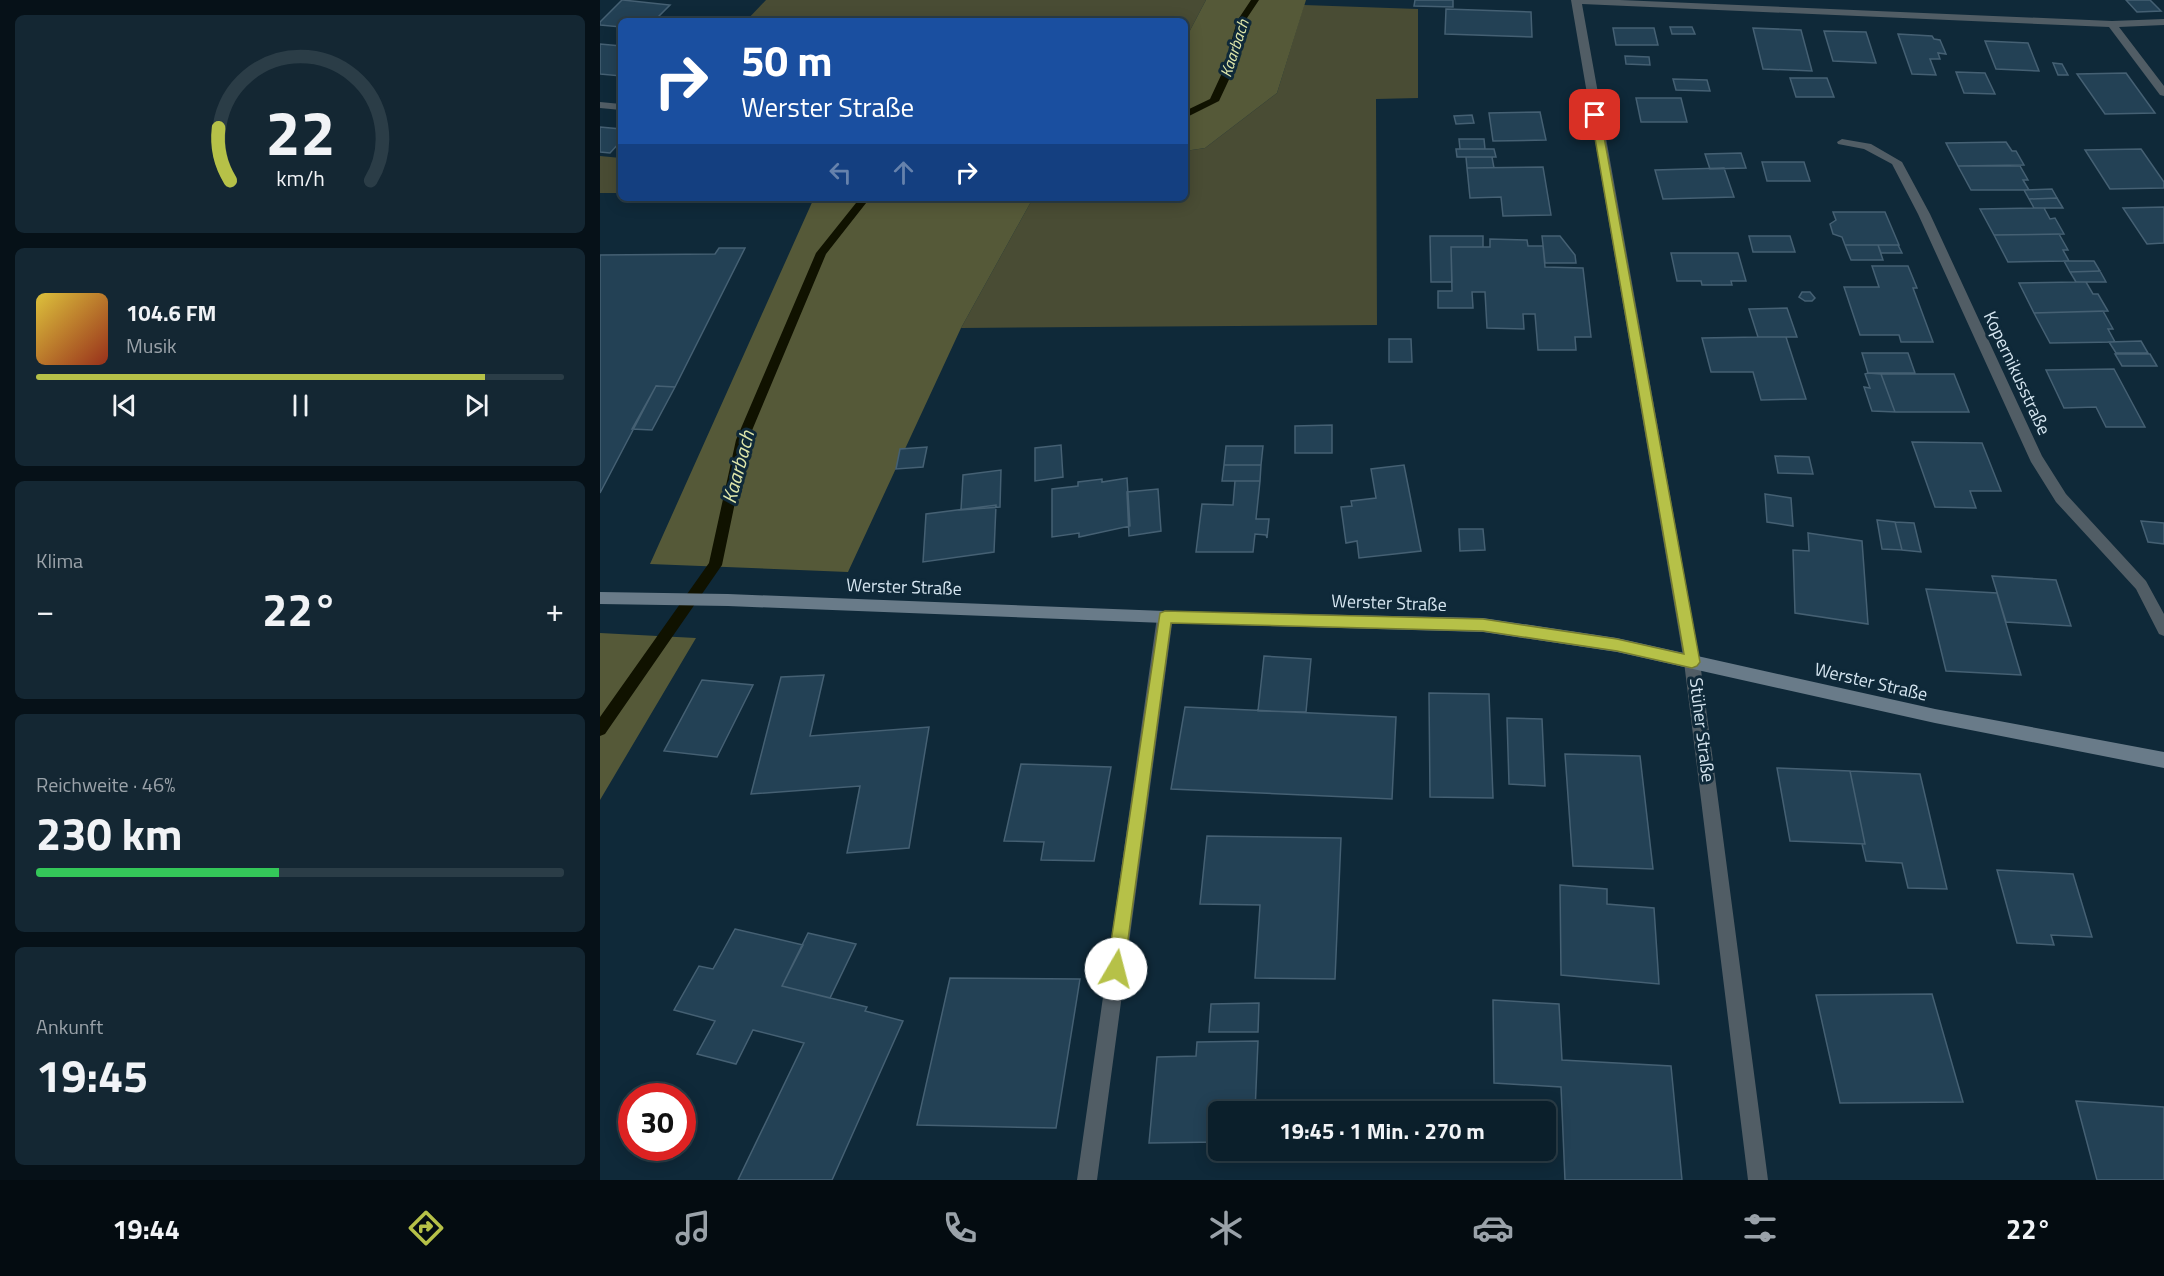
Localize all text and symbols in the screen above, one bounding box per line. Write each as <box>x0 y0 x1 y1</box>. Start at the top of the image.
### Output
water label: Kaarbach <box>1213 15 1255 80</box>
text: 50 m <box>741 28 833 92</box>
icon: right <box>642 42 720 120</box>
text: 22 <box>265 84 335 179</box>
text: Werster Straße <box>741 86 914 127</box>
pin <box>1569 89 1620 140</box>
icon: arrive <box>1578 98 1611 131</box>
icon: left <box>824 156 857 189</box>
icon: ahead <box>887 156 920 189</box>
icon: right <box>950 156 983 189</box>
text: km/h <box>276 162 324 194</box>
text: 104.6 FM <box>126 296 216 330</box>
street label: Kopernikusstraße <box>1977 306 2058 439</box>
text: Musik <box>126 330 177 361</box>
icon: previous <box>108 389 141 422</box>
icon: pause <box>284 389 317 422</box>
icon: next <box>460 389 493 422</box>
water label: Kaarbach <box>713 426 762 507</box>
text: Klima <box>36 545 83 576</box>
street label: Werster Straße <box>846 571 962 602</box>
text: 22° <box>262 575 338 643</box>
text: − <box>36 585 54 635</box>
text: + <box>546 585 564 635</box>
street label: Werster Straße <box>1331 587 1447 618</box>
street label: Werster Straße <box>1812 655 1930 708</box>
street label: Stüher Straße <box>1683 676 1722 784</box>
text: Reichweite · 46% <box>36 769 175 800</box>
text: 230 km <box>36 799 182 867</box>
position arrow <box>1084 937 1148 1001</box>
text: Ankunft <box>36 1011 103 1042</box>
text: 19:45 <box>36 1041 148 1109</box>
speed limit sign: 30 <box>618 1083 696 1161</box>
text: 19:45 · 1 Min. · 270 m <box>1279 1114 1485 1148</box>
icon: directions <box>405 1207 447 1249</box>
icon: music <box>672 1207 714 1249</box>
icon: phone <box>939 1207 981 1249</box>
icon: climate <box>1205 1207 1247 1249</box>
icon: car <box>1472 1207 1514 1249</box>
icon: filters <box>1739 1207 1781 1249</box>
text: 19:44 <box>112 1208 180 1249</box>
text: 22° <box>2006 1208 2051 1249</box>

